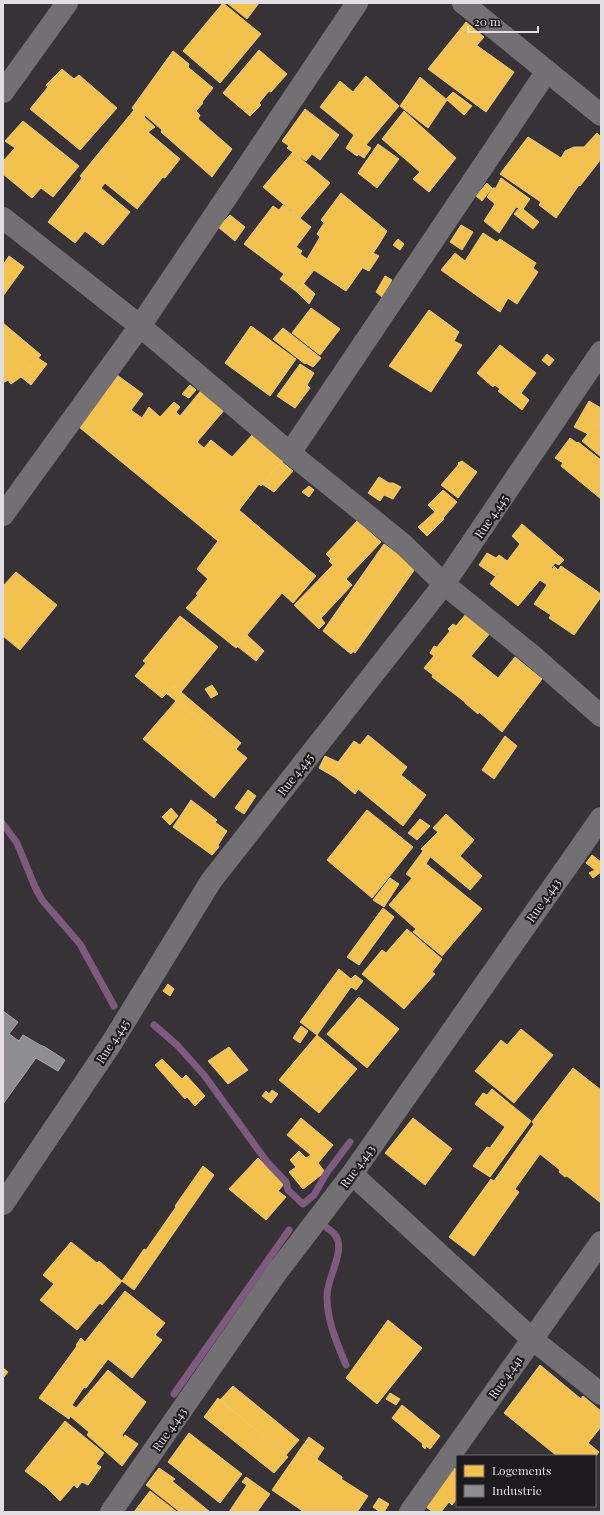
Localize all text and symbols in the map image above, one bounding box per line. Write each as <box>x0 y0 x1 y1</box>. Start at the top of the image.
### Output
scale bar <box>468 8 538 34</box>
text: 20 m <box>474 13 501 29</box>
street label: Rue 4.445 <box>471 491 511 541</box>
street label: Rue 4.445 <box>274 750 316 798</box>
street label: Rue 4.443 <box>522 875 564 925</box>
street label: Rue 4.445 <box>92 1016 132 1066</box>
street label: Rue 4.443 <box>336 1141 378 1191</box>
street label: Rue 4.441 <box>484 1352 526 1402</box>
street label: Rue 4.443 <box>148 1404 190 1454</box>
legend <box>456 1455 596 1507</box>
text: Logements <box>492 1462 551 1478</box>
text: Industrie <box>492 1482 542 1498</box>

